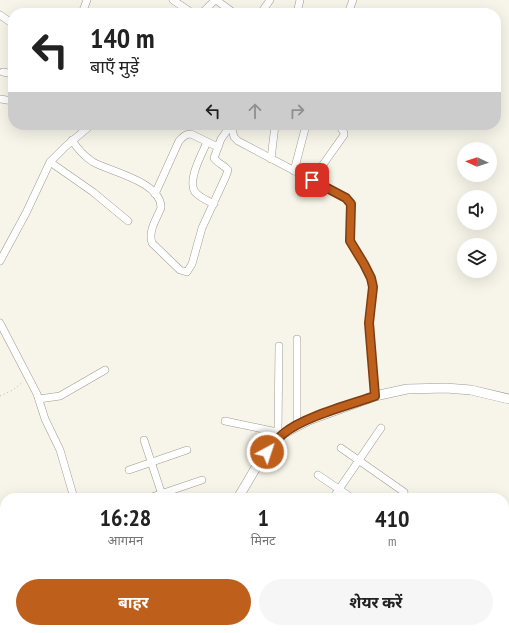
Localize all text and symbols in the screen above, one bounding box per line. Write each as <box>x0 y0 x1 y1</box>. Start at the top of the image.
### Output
text: 140 m <box>90 19 154 56</box>
icon: left <box>24 24 76 76</box>
text: बाएँ मुड़ें <box>90 55 139 78</box>
icon: left <box>202 100 224 122</box>
icon: ahead <box>244 100 266 122</box>
icon: right <box>286 100 308 122</box>
north arrow <box>457 142 497 182</box>
map controls <box>457 142 497 278</box>
pin <box>295 163 329 197</box>
icon: arrive <box>301 169 323 191</box>
button: sound <box>457 190 497 230</box>
button: layers <box>457 238 497 278</box>
position arrow <box>246 431 288 473</box>
text: 16:28 <box>99 502 151 533</box>
text: 1 <box>257 502 269 533</box>
text: 410 <box>375 503 410 534</box>
text: आगमन <box>108 532 143 549</box>
text: मिनट <box>251 532 276 549</box>
text: m <box>388 533 397 550</box>
button: बाहर <box>16 579 251 625</box>
button: शेयर करें <box>259 579 493 625</box>

